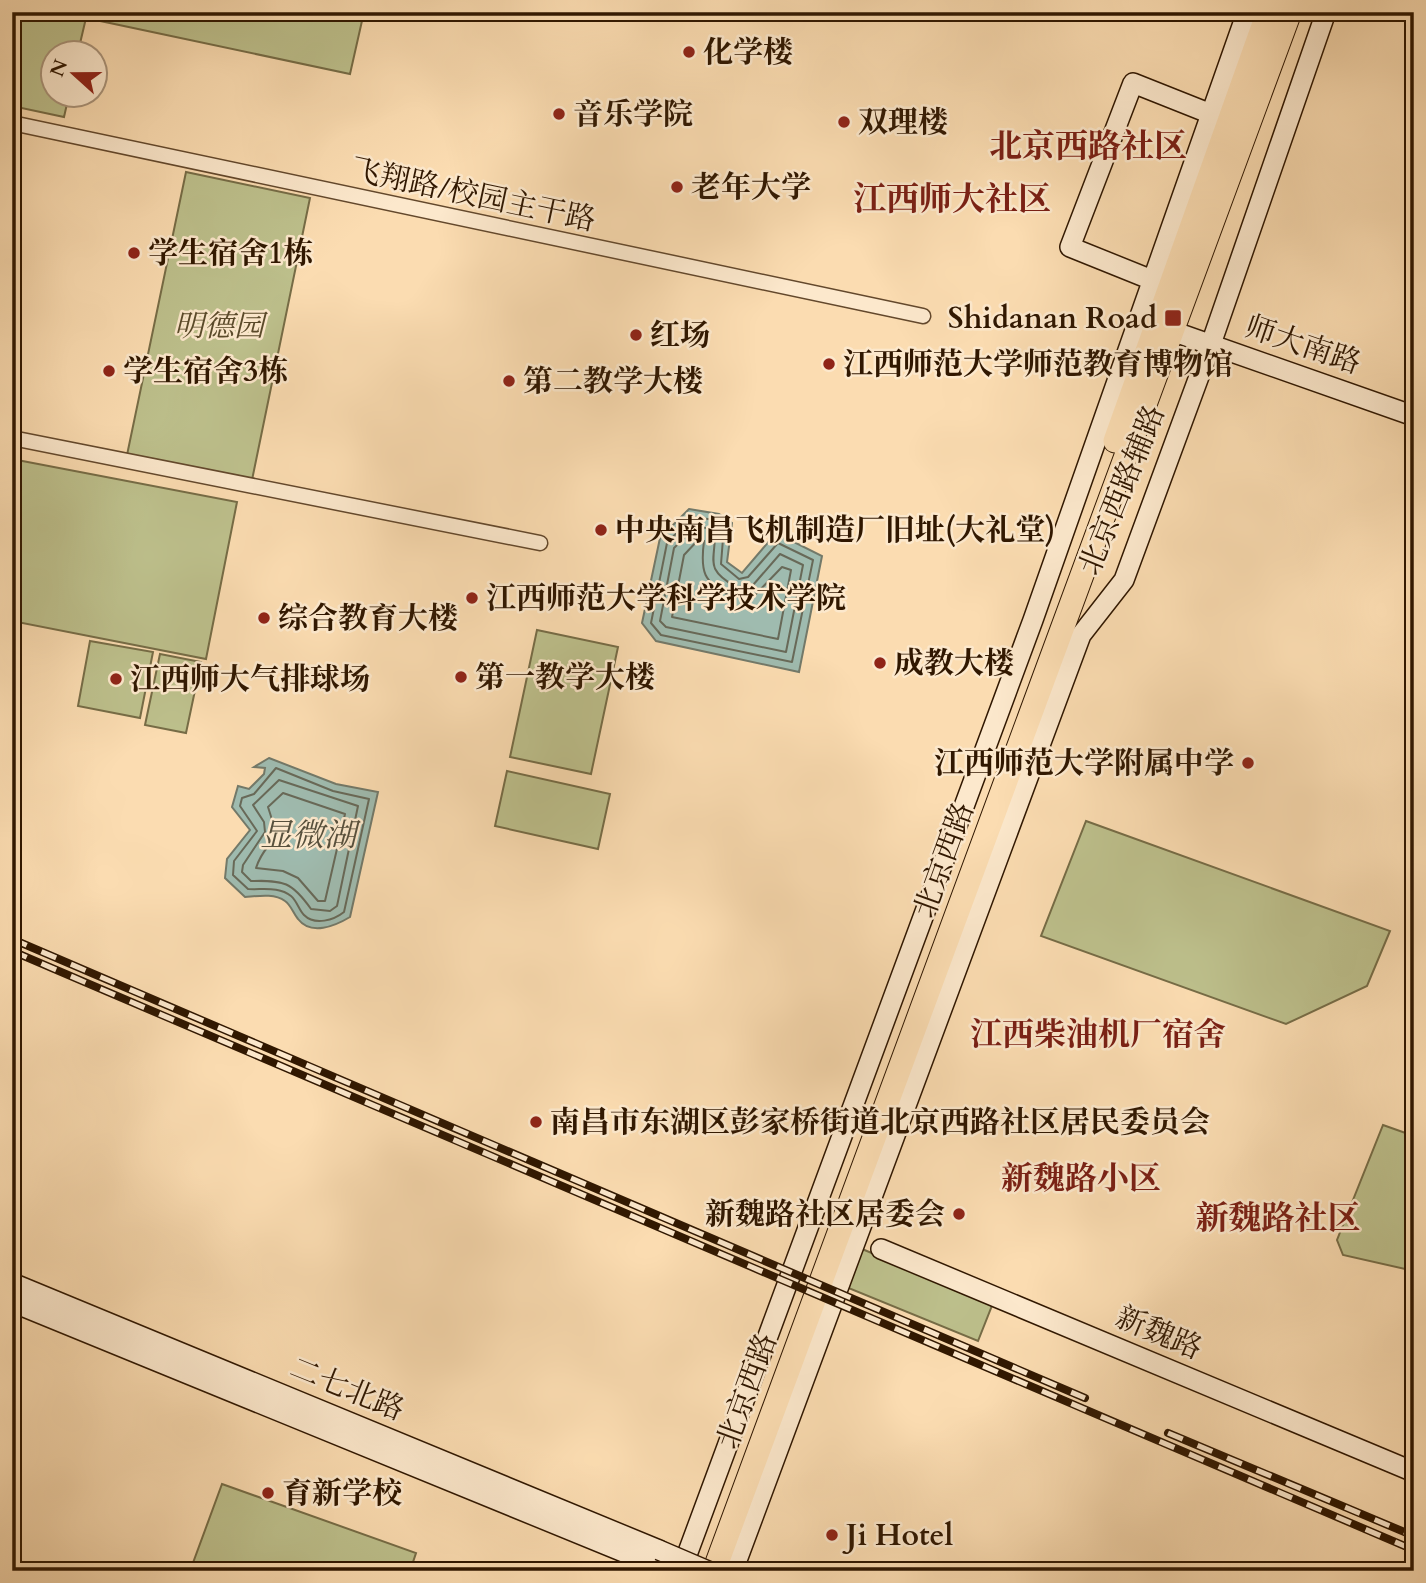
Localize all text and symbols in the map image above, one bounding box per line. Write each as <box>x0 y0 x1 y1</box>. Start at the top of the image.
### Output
place label: 化学楼 <box>703 32 793 73</box>
north arrow <box>38 38 108 108</box>
marker: 化学楼 <box>681 44 697 60</box>
text: N <box>44 55 74 81</box>
place label: 音乐学院 <box>573 94 693 135</box>
place label: 双理楼 <box>858 102 948 143</box>
marker: 音乐学院 <box>551 106 567 122</box>
marker: 双理楼 <box>836 114 852 130</box>
district label: 北京西路社区 <box>989 124 1187 169</box>
street label: 飞翔路/校园主干路 <box>347 149 599 241</box>
place label: 老年大学 <box>691 167 811 208</box>
district label: 江西师大社区 <box>853 177 1051 222</box>
marker: 老年大学 <box>669 179 685 195</box>
place label: 学生宿舍1栋 <box>148 233 313 274</box>
marker: 学生宿舍1栋 <box>126 245 142 261</box>
place label: Shidanan Road <box>948 298 1157 339</box>
park label: 明德园 <box>174 306 268 347</box>
street label: 师大南路 <box>1240 306 1366 384</box>
marker: Shidanan Road <box>1163 308 1183 328</box>
place label: 红场 <box>650 315 710 356</box>
marker: 红场 <box>628 327 644 343</box>
place label: 江西师范大学师范教育博物馆 <box>843 344 1233 385</box>
place label: 学生宿舍3栋 <box>123 351 288 392</box>
marker: 江西师范大学师范教育博物馆 <box>821 356 837 372</box>
place label: 第二教学大楼 <box>523 361 703 402</box>
marker: 学生宿舍3栋 <box>101 363 117 379</box>
marker: 第二教学大楼 <box>501 373 517 389</box>
street label: 北京西路辅路 <box>1069 399 1175 581</box>
place label: 中央南昌飞机制造厂旧址(大礼堂) <box>615 510 1055 551</box>
marker: 中央南昌飞机制造厂旧址(大礼堂) <box>593 522 609 538</box>
place label: 江西师范大学科学技术学院 <box>486 578 846 619</box>
marker: 江西师范大学科学技术学院 <box>464 590 480 606</box>
place label: 综合教育大楼 <box>278 598 458 639</box>
marker: 综合教育大楼 <box>256 610 272 626</box>
place label: 成教大楼 <box>894 643 1014 684</box>
marker: 成教大楼 <box>872 655 888 671</box>
place label: 第一教学大楼 <box>475 657 655 698</box>
place label: 江西师大气排球场 <box>130 659 370 700</box>
marker: 第一教学大楼 <box>453 669 469 685</box>
marker: 江西师大气排球场 <box>108 671 124 687</box>
place label: 江西师范大学附属中学 <box>934 743 1234 784</box>
marker: 江西师范大学附属中学 <box>1240 755 1256 771</box>
street label: 北京西路 <box>904 797 984 923</box>
water label: 显微湖 <box>260 814 361 858</box>
district label: 江西柴油机厂宿舍 <box>970 1013 1226 1057</box>
place label: 南昌市东湖区彭家桥街道北京西路社区居民委员会 <box>550 1102 1210 1143</box>
marker: 南昌市东湖区彭家桥街道北京西路社区居民委员会 <box>528 1114 544 1130</box>
district label: 新魏路小区 <box>1001 1157 1161 1201</box>
place label: 新魏路社区居委会 <box>705 1194 945 1235</box>
district label: 新魏路社区 <box>1196 1196 1361 1241</box>
marker: 新魏路社区居委会 <box>951 1206 967 1222</box>
street label: 新魏路 <box>1110 1297 1208 1369</box>
street label: 北京西路 <box>707 1328 787 1454</box>
street label: 二七北路 <box>284 1348 410 1430</box>
place label: 育新学校 <box>282 1473 402 1514</box>
marker: 育新学校 <box>260 1485 276 1501</box>
place label: Ji Hotel <box>842 1515 953 1556</box>
marker: Ji Hotel <box>824 1527 840 1543</box>

